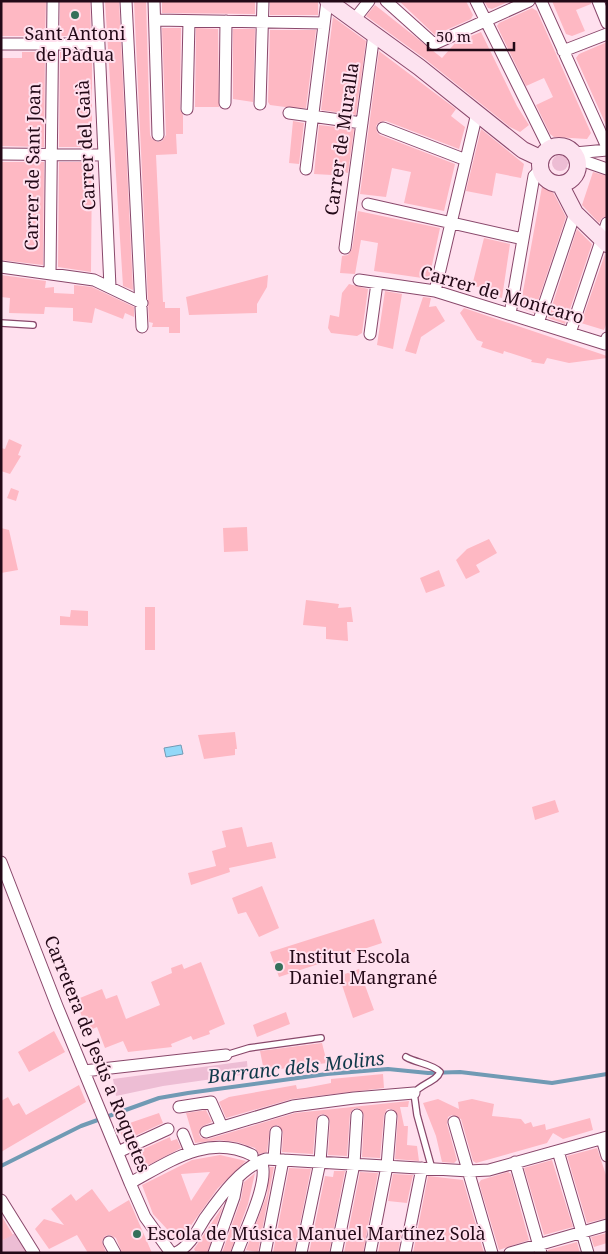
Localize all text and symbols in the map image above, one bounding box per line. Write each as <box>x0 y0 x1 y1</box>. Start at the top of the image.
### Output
marker: Sant Antoni de Pàdua <box>69 9 81 21</box>
scale bar <box>428 20 514 52</box>
place label: Sant Antoni de Pàdua <box>25 21 126 66</box>
text: 50 m <box>436 26 471 46</box>
street label: Carrer de Muralla <box>318 61 364 217</box>
street label: Carrer del Gaià <box>70 79 100 211</box>
street label: Carrer de Sant Joan <box>19 83 45 251</box>
street label: Carrer de Montcaro <box>418 259 587 329</box>
street label: Carretera de Jesús a Roquetes <box>39 932 157 1176</box>
place label: Institut Escola Daniel Mangrané <box>289 944 437 989</box>
marker: Institut Escola Daniel Mangrané <box>273 961 285 973</box>
water label: Barranc dels Molins <box>205 1045 386 1089</box>
place label: Escola de Música Manuel Martínez Solà <box>147 1221 486 1245</box>
marker: Escola de Música Manuel Martínez Solà <box>131 1228 143 1240</box>

